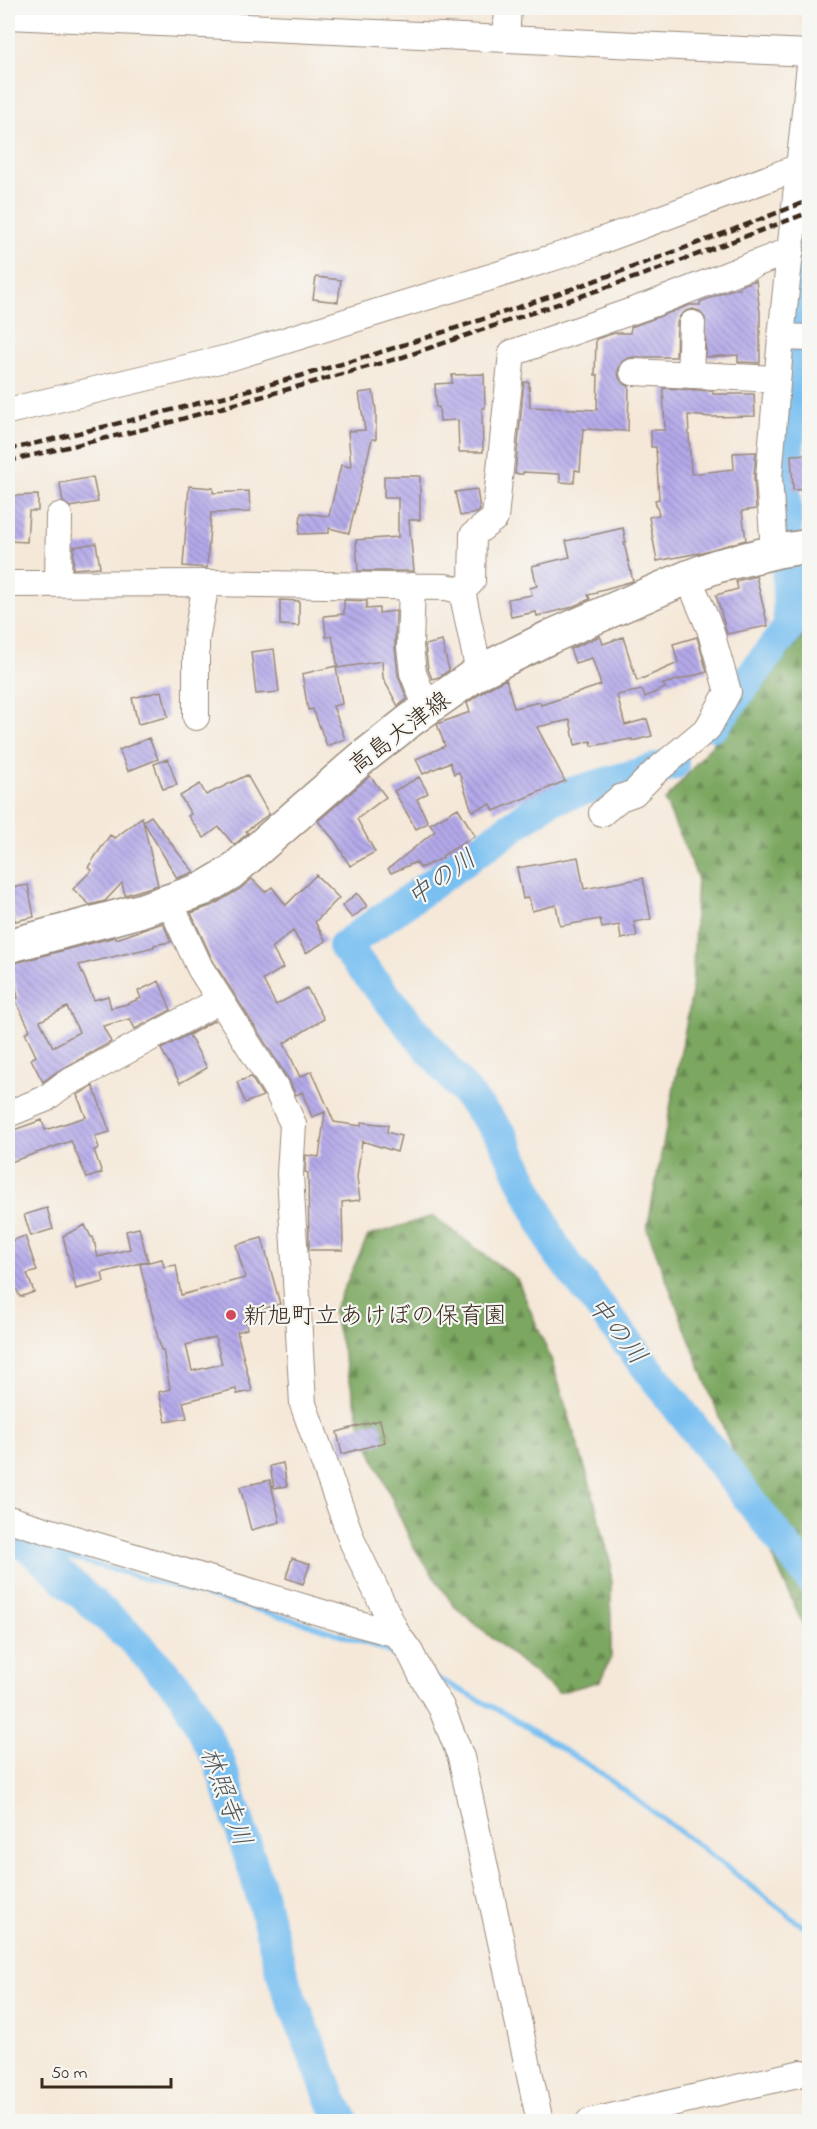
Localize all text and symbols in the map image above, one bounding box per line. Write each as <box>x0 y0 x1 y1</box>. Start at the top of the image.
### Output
street label: 高島大津線 <box>342 684 459 784</box>
water label: 中の川 <box>400 842 486 917</box>
water label: 中の川 <box>577 1289 655 1374</box>
place label: 新旭町立あけぼの保育園 <box>243 1300 507 1335</box>
marker: 新旭町立あけぼの保育園 <box>224 1308 238 1322</box>
water label: 林照寺川 <box>189 1742 260 1852</box>
scale bar <box>42 2051 171 2089</box>
text: 50 m <box>51 2061 88 2087</box>

